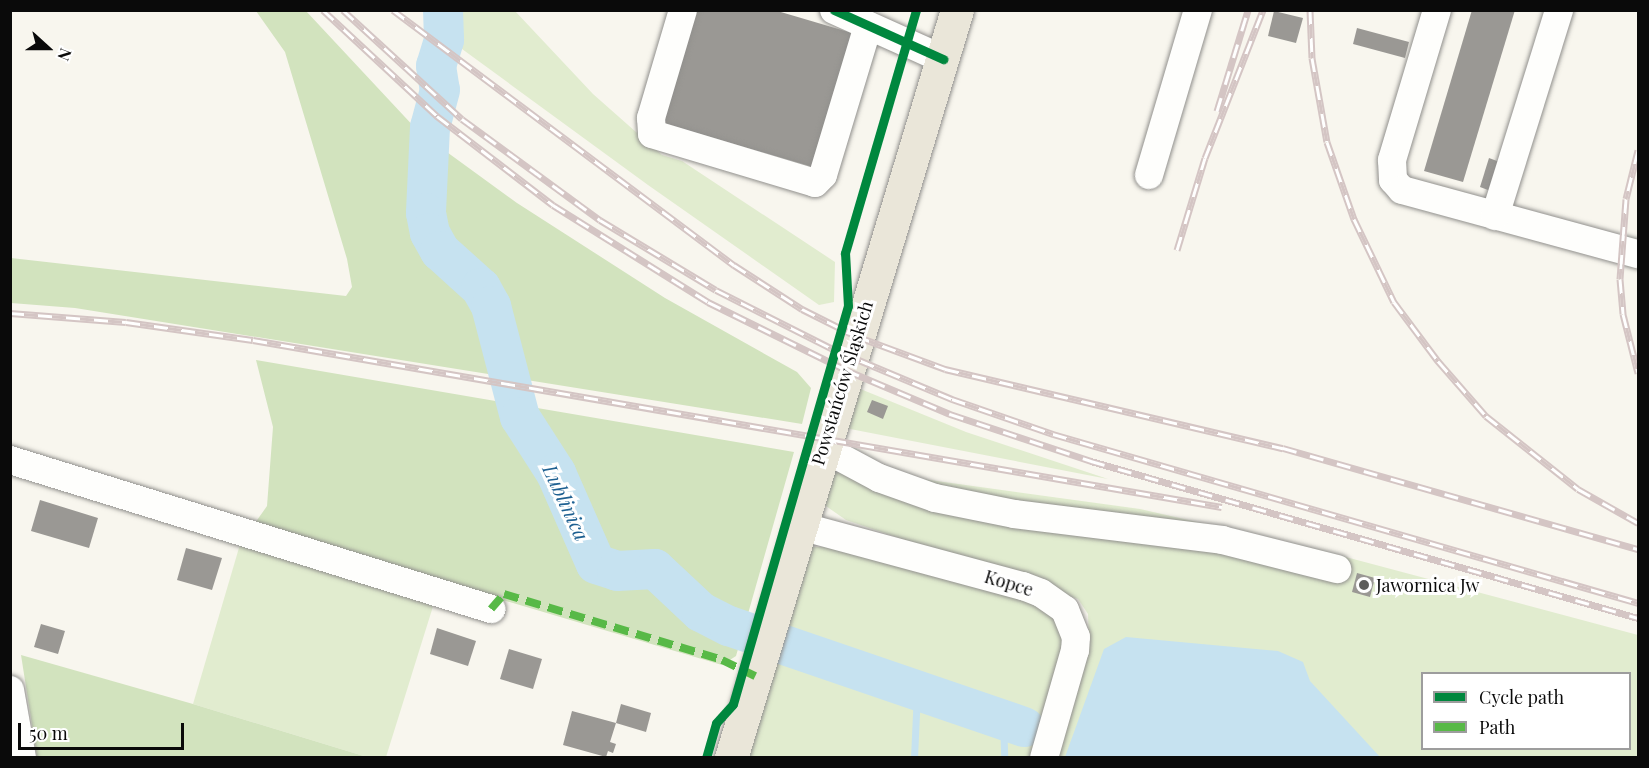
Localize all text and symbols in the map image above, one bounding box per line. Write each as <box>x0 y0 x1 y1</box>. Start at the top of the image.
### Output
north arrow <box>18 18 78 78</box>
text: N <box>53 45 77 64</box>
street label: Powstańców Śląskich <box>807 298 877 468</box>
water label: Lublinica <box>539 460 595 544</box>
street label: Kopce <box>982 565 1036 601</box>
place label: Jawornica Jw <box>1376 574 1480 596</box>
marker: Jawornica Jw <box>1357 578 1371 592</box>
legend <box>1421 672 1631 750</box>
text: Cycle path <box>1479 685 1564 709</box>
scale bar <box>21 711 188 749</box>
text: Path <box>1479 715 1515 739</box>
text: 50 m <box>29 721 68 745</box>

